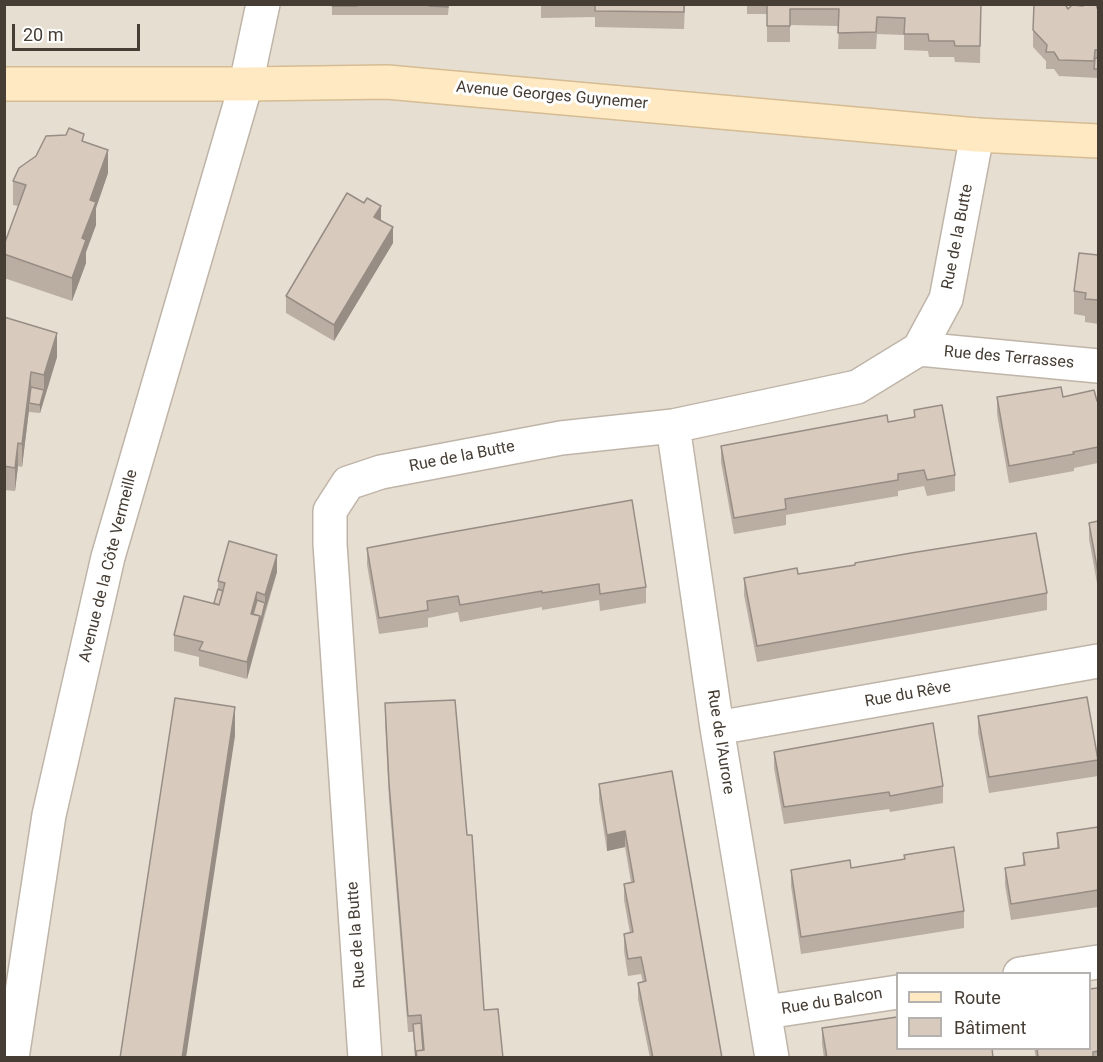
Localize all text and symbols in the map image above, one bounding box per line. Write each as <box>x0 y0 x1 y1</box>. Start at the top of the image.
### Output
scale bar <box>15 12 142 50</box>
text: 20 m <box>23 24 63 45</box>
street label: Avenue Georges Guynemer <box>455 78 649 114</box>
street label: Rue de la Butte <box>938 183 978 291</box>
street label: Rue des Terrasses <box>943 343 1075 373</box>
street label: Rue de la Butte <box>408 437 516 477</box>
street label: Avenue de la Côte Vermeille <box>76 468 142 664</box>
street label: Rue du Rêve <box>863 678 953 712</box>
street label: Rue de l'Aurore <box>702 688 738 796</box>
street label: Rue de la Butte <box>344 881 370 989</box>
legend <box>896 972 1091 1050</box>
street label: Rue du Balcon <box>780 985 884 1019</box>
text: Route <box>954 987 1001 1008</box>
text: Bâtiment <box>954 1017 1026 1038</box>

